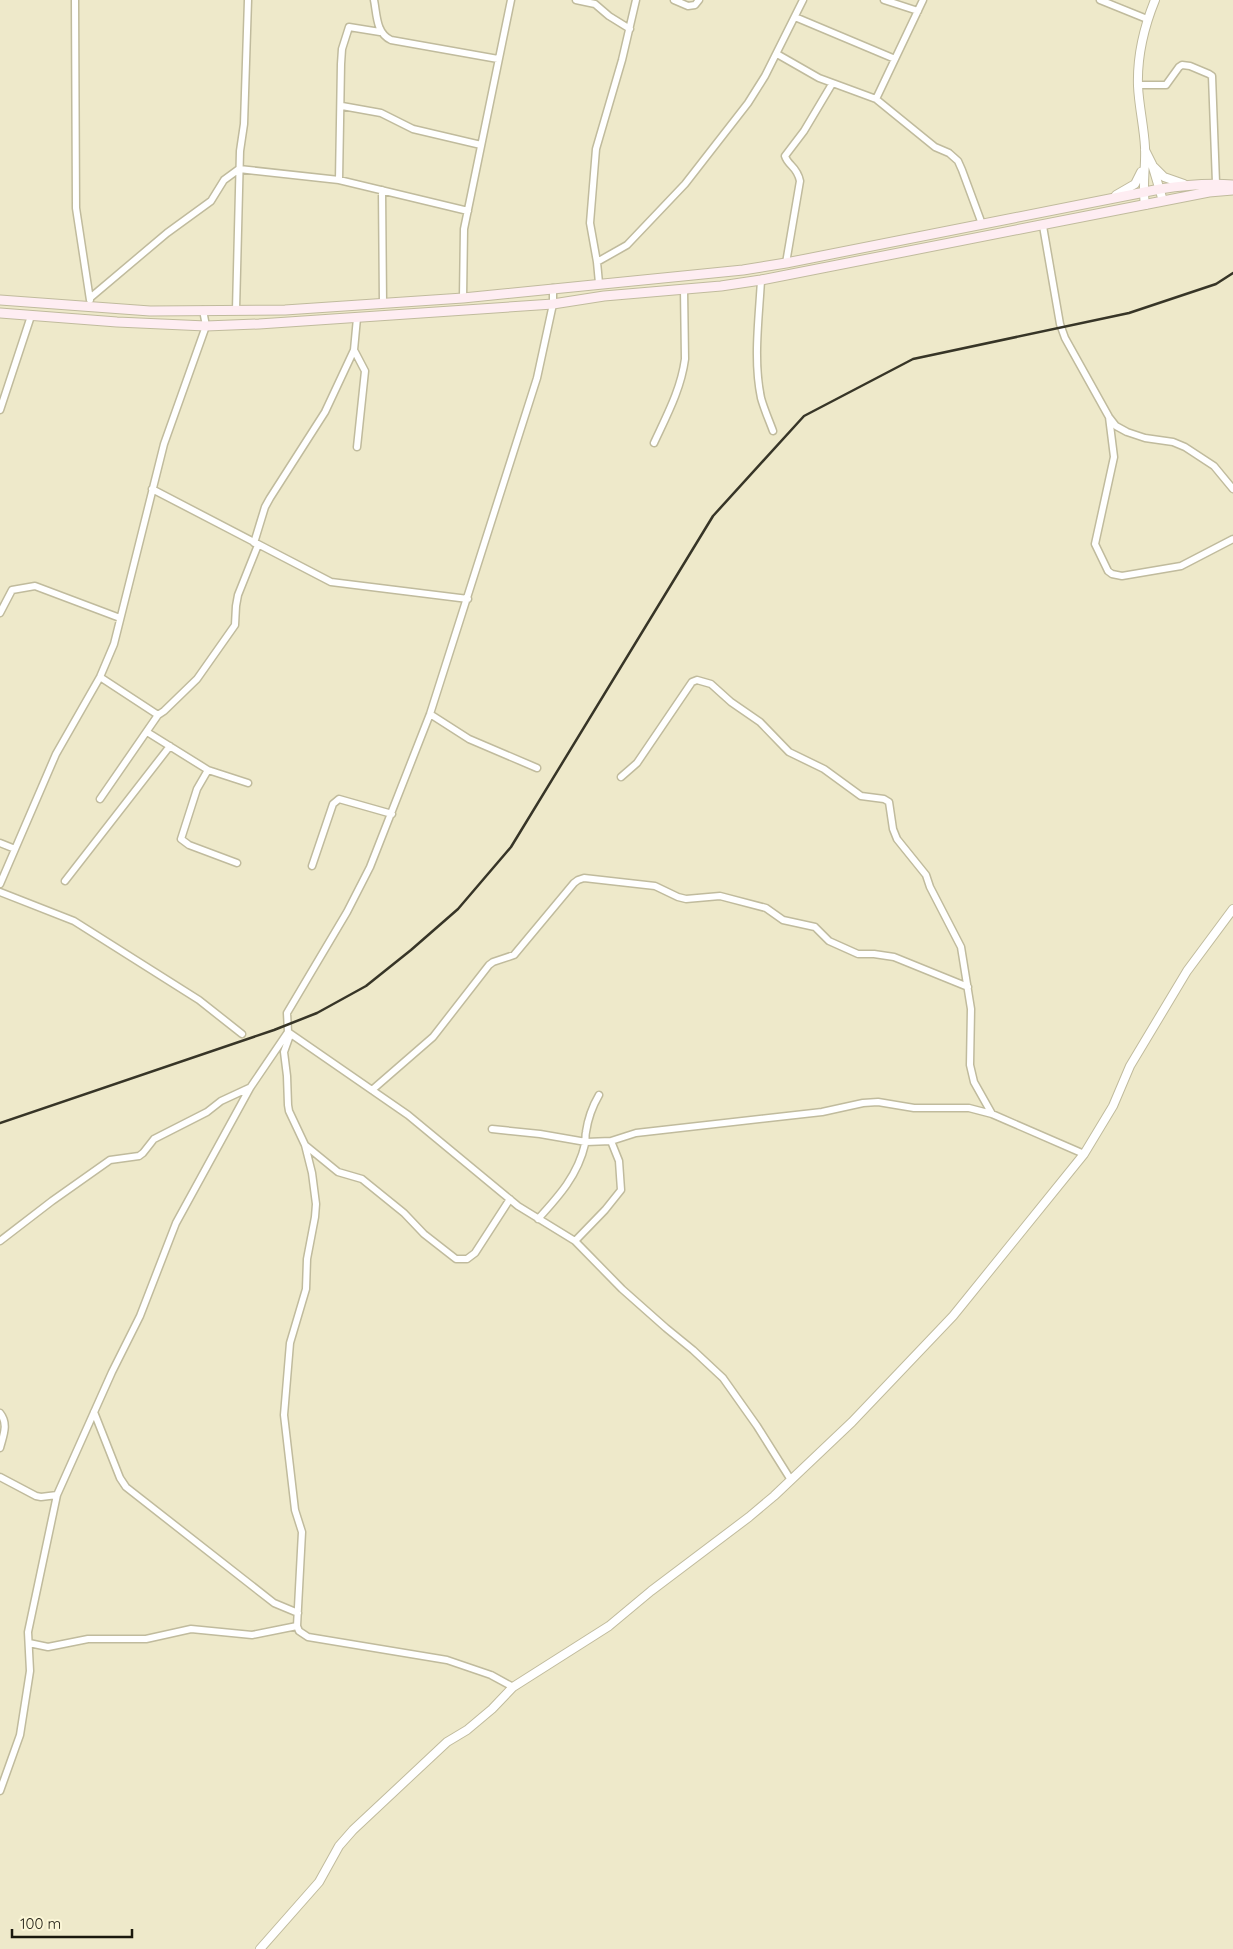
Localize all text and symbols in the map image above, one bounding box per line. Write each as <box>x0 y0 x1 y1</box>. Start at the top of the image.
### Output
scale bar <box>12 1906 132 1938</box>
text: 100 m <box>20 1914 61 1933</box>

